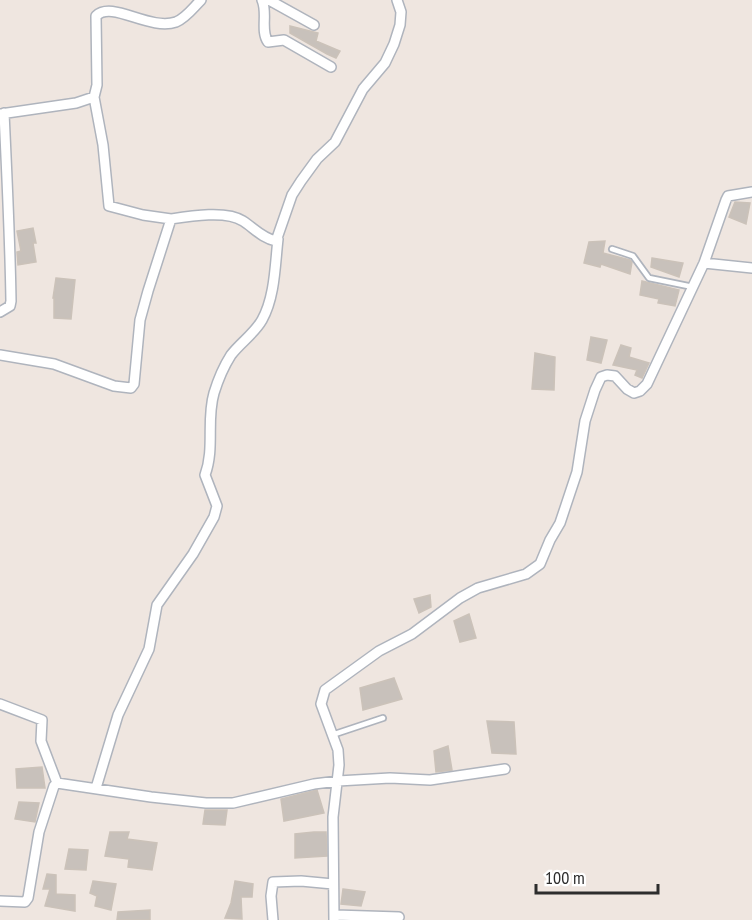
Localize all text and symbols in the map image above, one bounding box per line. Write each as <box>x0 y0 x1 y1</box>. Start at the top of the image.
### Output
scale bar <box>536 857 658 895</box>
text: 100 m <box>545 866 585 889</box>

